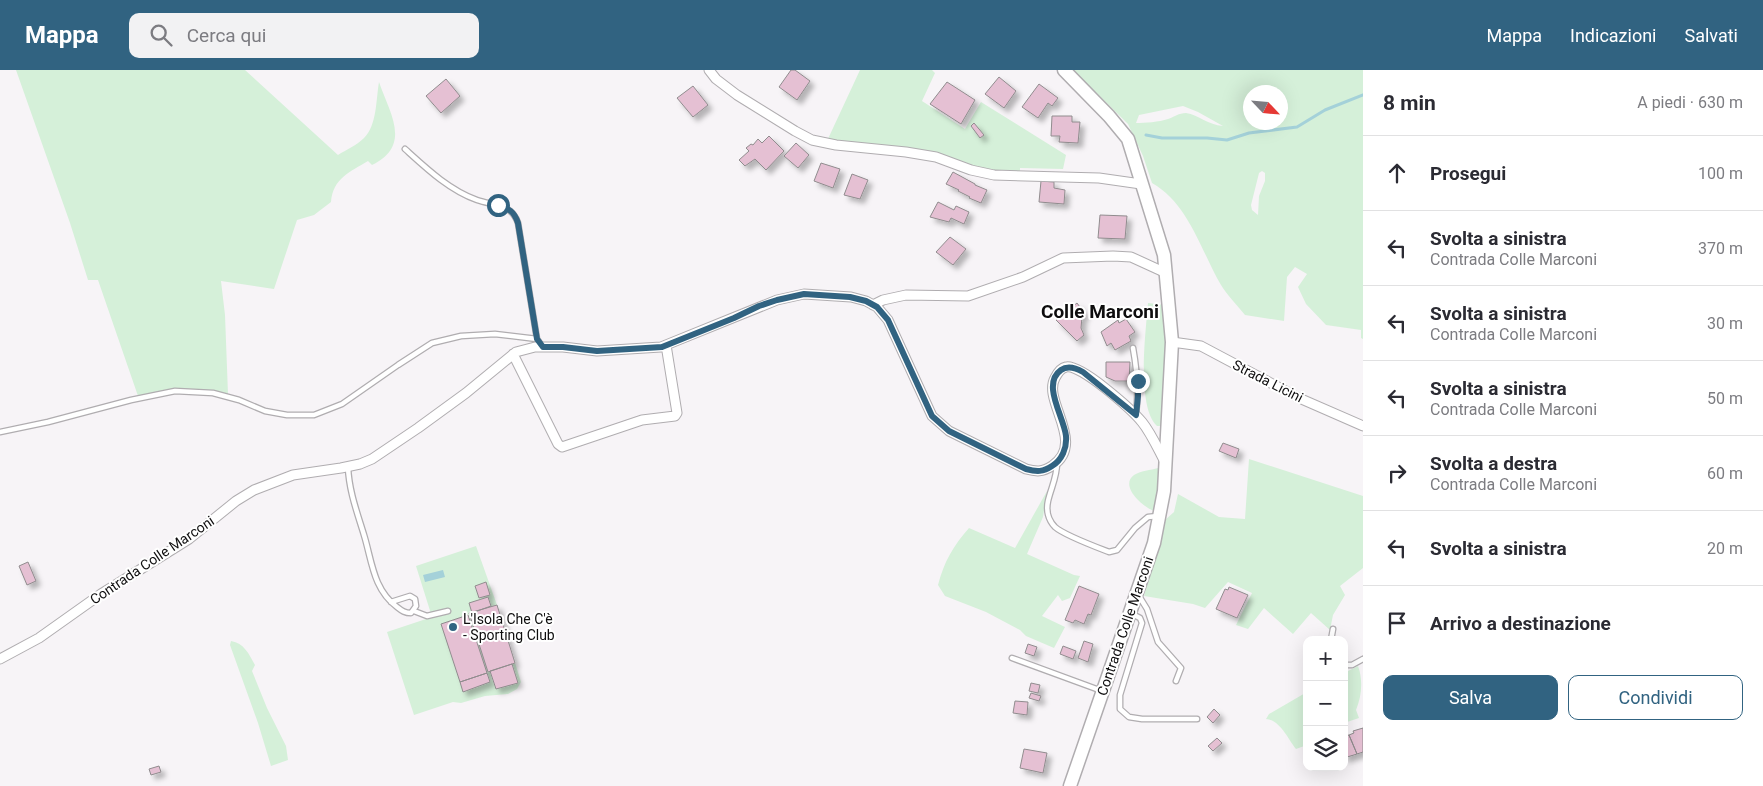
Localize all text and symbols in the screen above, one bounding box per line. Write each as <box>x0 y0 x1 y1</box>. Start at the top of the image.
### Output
search box <box>129 13 479 58</box>
text: Mappa <box>25 21 99 49</box>
icon: search <box>147 21 175 49</box>
text: Cerca qui <box>187 24 266 47</box>
text: Mappa <box>1487 25 1542 46</box>
text: Indicazioni <box>1570 25 1657 46</box>
text: Salvati <box>1685 25 1738 46</box>
north arrow <box>1243 85 1288 130</box>
text: 8 min <box>1383 91 1436 115</box>
text: A piedi · 630 m <box>1637 93 1743 112</box>
icon: ahead <box>1383 159 1411 187</box>
text: Prosegui <box>1430 162 1506 185</box>
text: 100 m <box>1698 164 1743 183</box>
route start <box>487 194 510 217</box>
text: Svolta a sinistra <box>1430 227 1567 250</box>
icon: left <box>1383 234 1411 262</box>
text: 370 m <box>1698 239 1743 258</box>
text: Contrada Colle Marconi <box>1430 250 1597 269</box>
district label: Colle Marconi <box>1041 300 1159 323</box>
text: Svolta a sinistra <box>1430 302 1567 325</box>
icon: left <box>1383 309 1411 337</box>
text: 30 m <box>1707 314 1743 333</box>
text: Contrada Colle Marconi <box>1430 325 1597 344</box>
street label: Strada Licini <box>1230 356 1306 406</box>
route end <box>1127 370 1150 393</box>
text: Svolta a sinistra <box>1430 377 1567 400</box>
icon: left <box>1383 384 1411 412</box>
text: 50 m <box>1707 389 1743 408</box>
text: Contrada Colle Marconi <box>1430 400 1597 419</box>
text: Svolta a destra <box>1430 452 1557 475</box>
icon: right <box>1383 459 1411 487</box>
text: 60 m <box>1707 464 1743 483</box>
text: Contrada Colle Marconi <box>1430 475 1597 494</box>
street label: Contrada Colle Marconi <box>87 512 217 608</box>
icon: left <box>1383 534 1411 562</box>
text: Svolta a sinistra <box>1430 537 1567 560</box>
text: 20 m <box>1707 539 1743 558</box>
street label: Contrada Colle Marconi <box>1094 554 1156 698</box>
icon: arrive <box>1383 609 1411 637</box>
place label: L'Isola Che C'è - Sporting Club <box>463 611 555 643</box>
text: Arrivo a destinazione <box>1430 612 1611 635</box>
marker: L'Isola Che C'è - Sporting Club <box>447 621 459 633</box>
map controls <box>1303 636 1348 771</box>
button: + <box>1303 636 1348 681</box>
button: Salva <box>1383 675 1558 720</box>
button: Condividi <box>1568 675 1743 720</box>
button: − <box>1303 681 1348 726</box>
button: layers <box>1303 726 1348 771</box>

